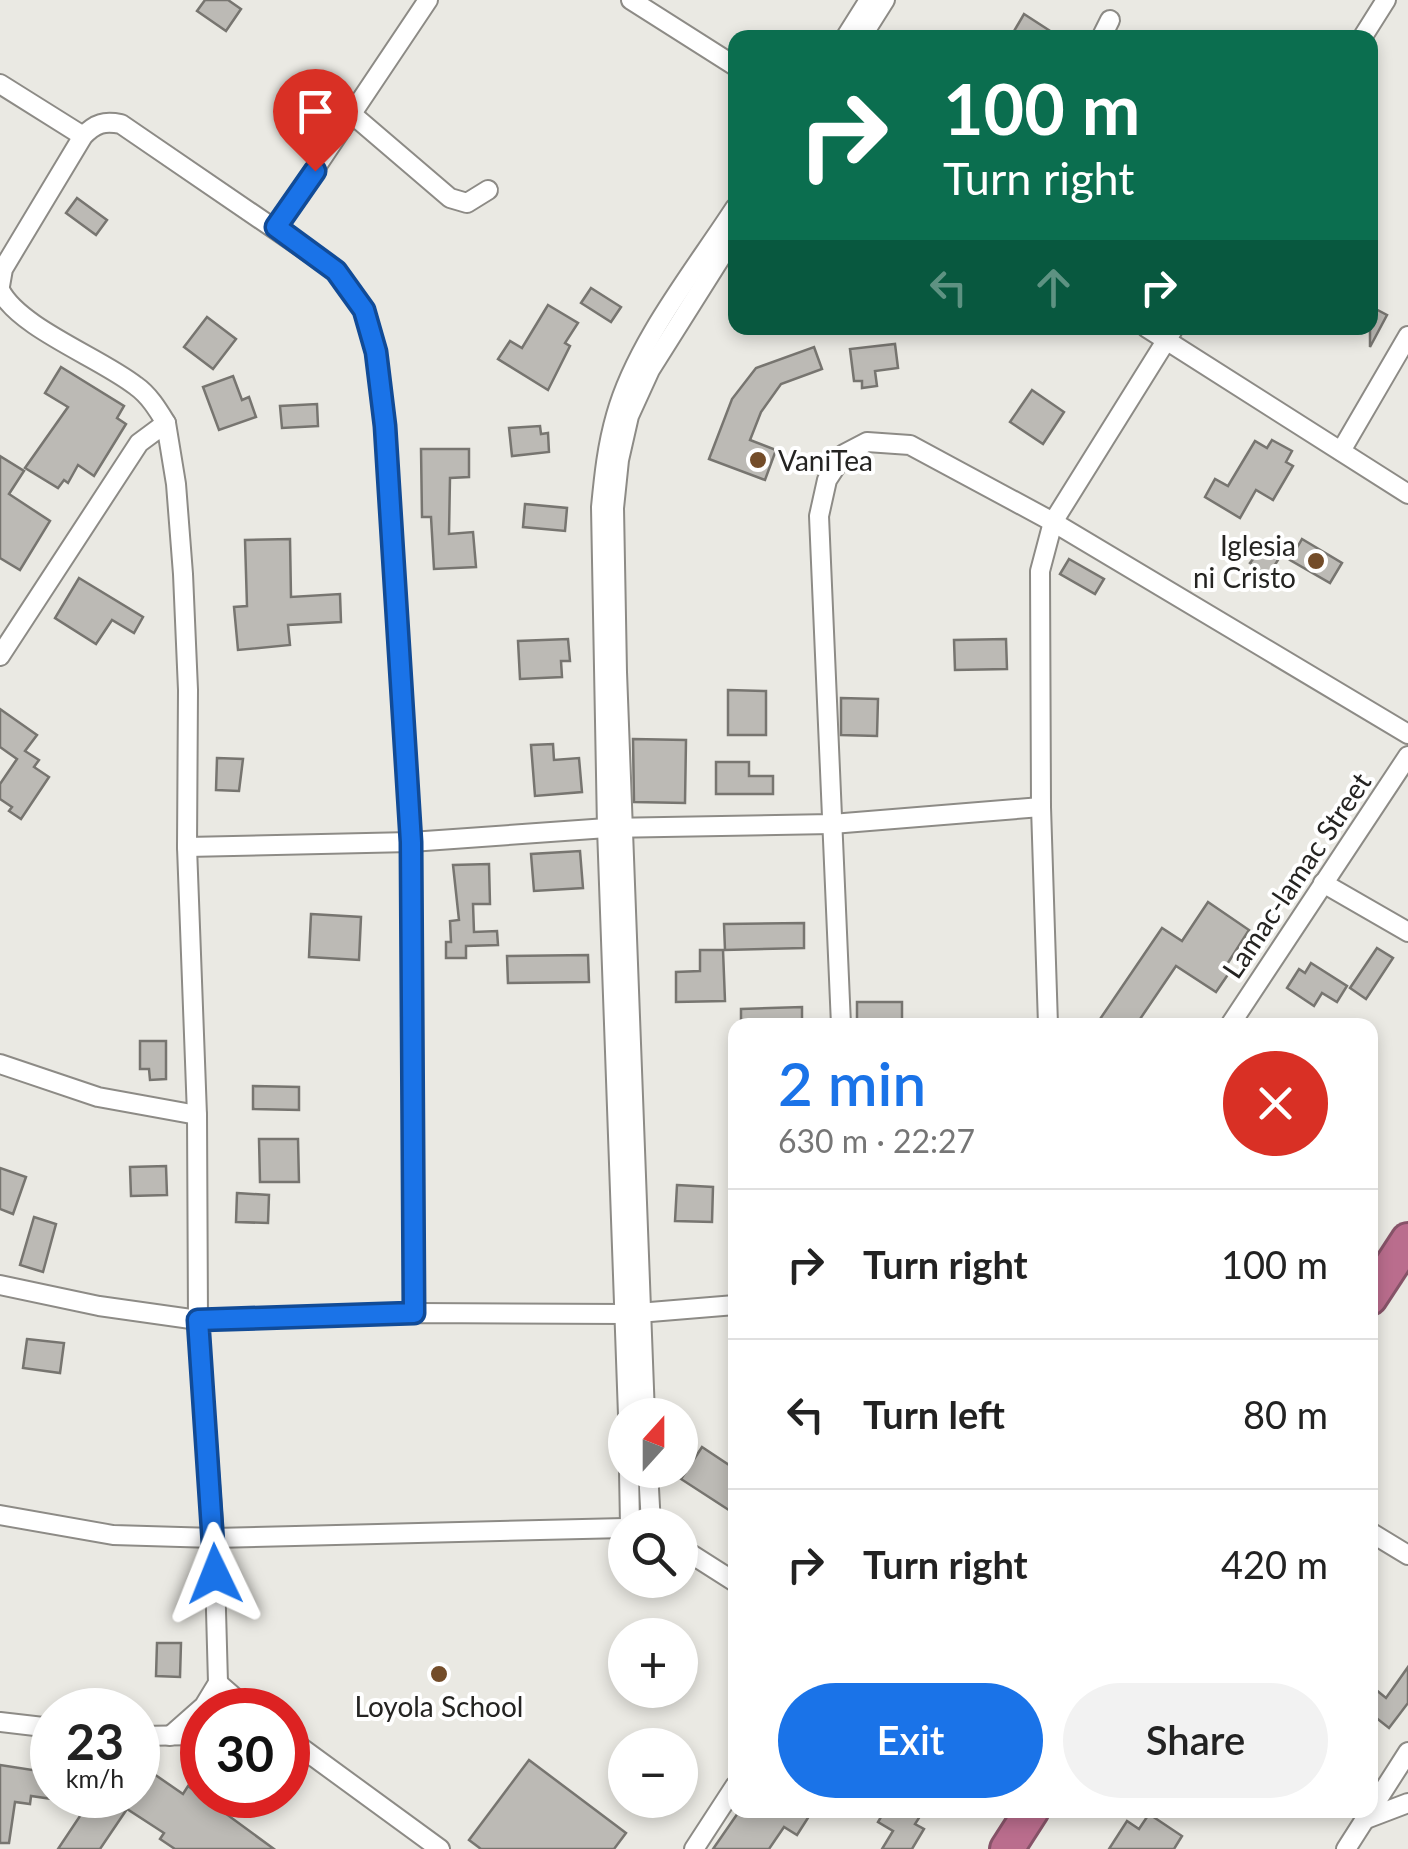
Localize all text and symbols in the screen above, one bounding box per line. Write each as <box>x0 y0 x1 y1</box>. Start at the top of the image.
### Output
text: 100 m <box>943 66 1140 150</box>
pin <box>273 69 358 172</box>
icon: right <box>778 70 908 200</box>
icon: arrive <box>288 84 343 139</box>
text: Turn right <box>943 151 1134 205</box>
icon: left <box>921 260 976 315</box>
icon: ahead <box>1026 260 1081 315</box>
icon: right <box>1131 260 1186 315</box>
place label: VaniTea <box>778 443 873 477</box>
marker: VaniTea <box>747 449 769 471</box>
place label: Iglesia ni Cristo <box>1193 528 1296 594</box>
marker: Iglesia ni Cristo <box>1305 550 1327 572</box>
street label: Lamac-lamac Street <box>1215 766 1377 984</box>
text: 2 min <box>778 1047 926 1119</box>
button: close <box>1223 1051 1328 1156</box>
text: 630 m · 22:27 <box>778 1121 975 1160</box>
icon: right <box>778 1237 833 1292</box>
text: Turn right <box>863 1241 1028 1287</box>
text: 100 m <box>1221 1241 1328 1287</box>
icon: left <box>778 1387 833 1442</box>
text: Turn left <box>863 1391 1005 1437</box>
text: 80 m <box>1243 1391 1328 1437</box>
north arrow <box>608 1398 698 1488</box>
map controls <box>608 1398 698 1818</box>
button: search <box>608 1508 698 1598</box>
position arrow <box>163 1522 267 1626</box>
icon: right <box>778 1537 833 1592</box>
text: Turn right <box>863 1541 1028 1587</box>
text: 420 m <box>1221 1541 1328 1587</box>
button: + <box>608 1618 698 1708</box>
marker: Loyola School <box>428 1663 450 1685</box>
button: Exit <box>778 1683 1043 1798</box>
button: Share <box>1063 1683 1328 1798</box>
speed limit sign: 30 <box>180 1688 310 1818</box>
place label: Loyola School <box>355 1689 523 1723</box>
text: 23 <box>66 1711 124 1771</box>
button: − <box>608 1728 698 1818</box>
text: km/h <box>66 1763 124 1793</box>

